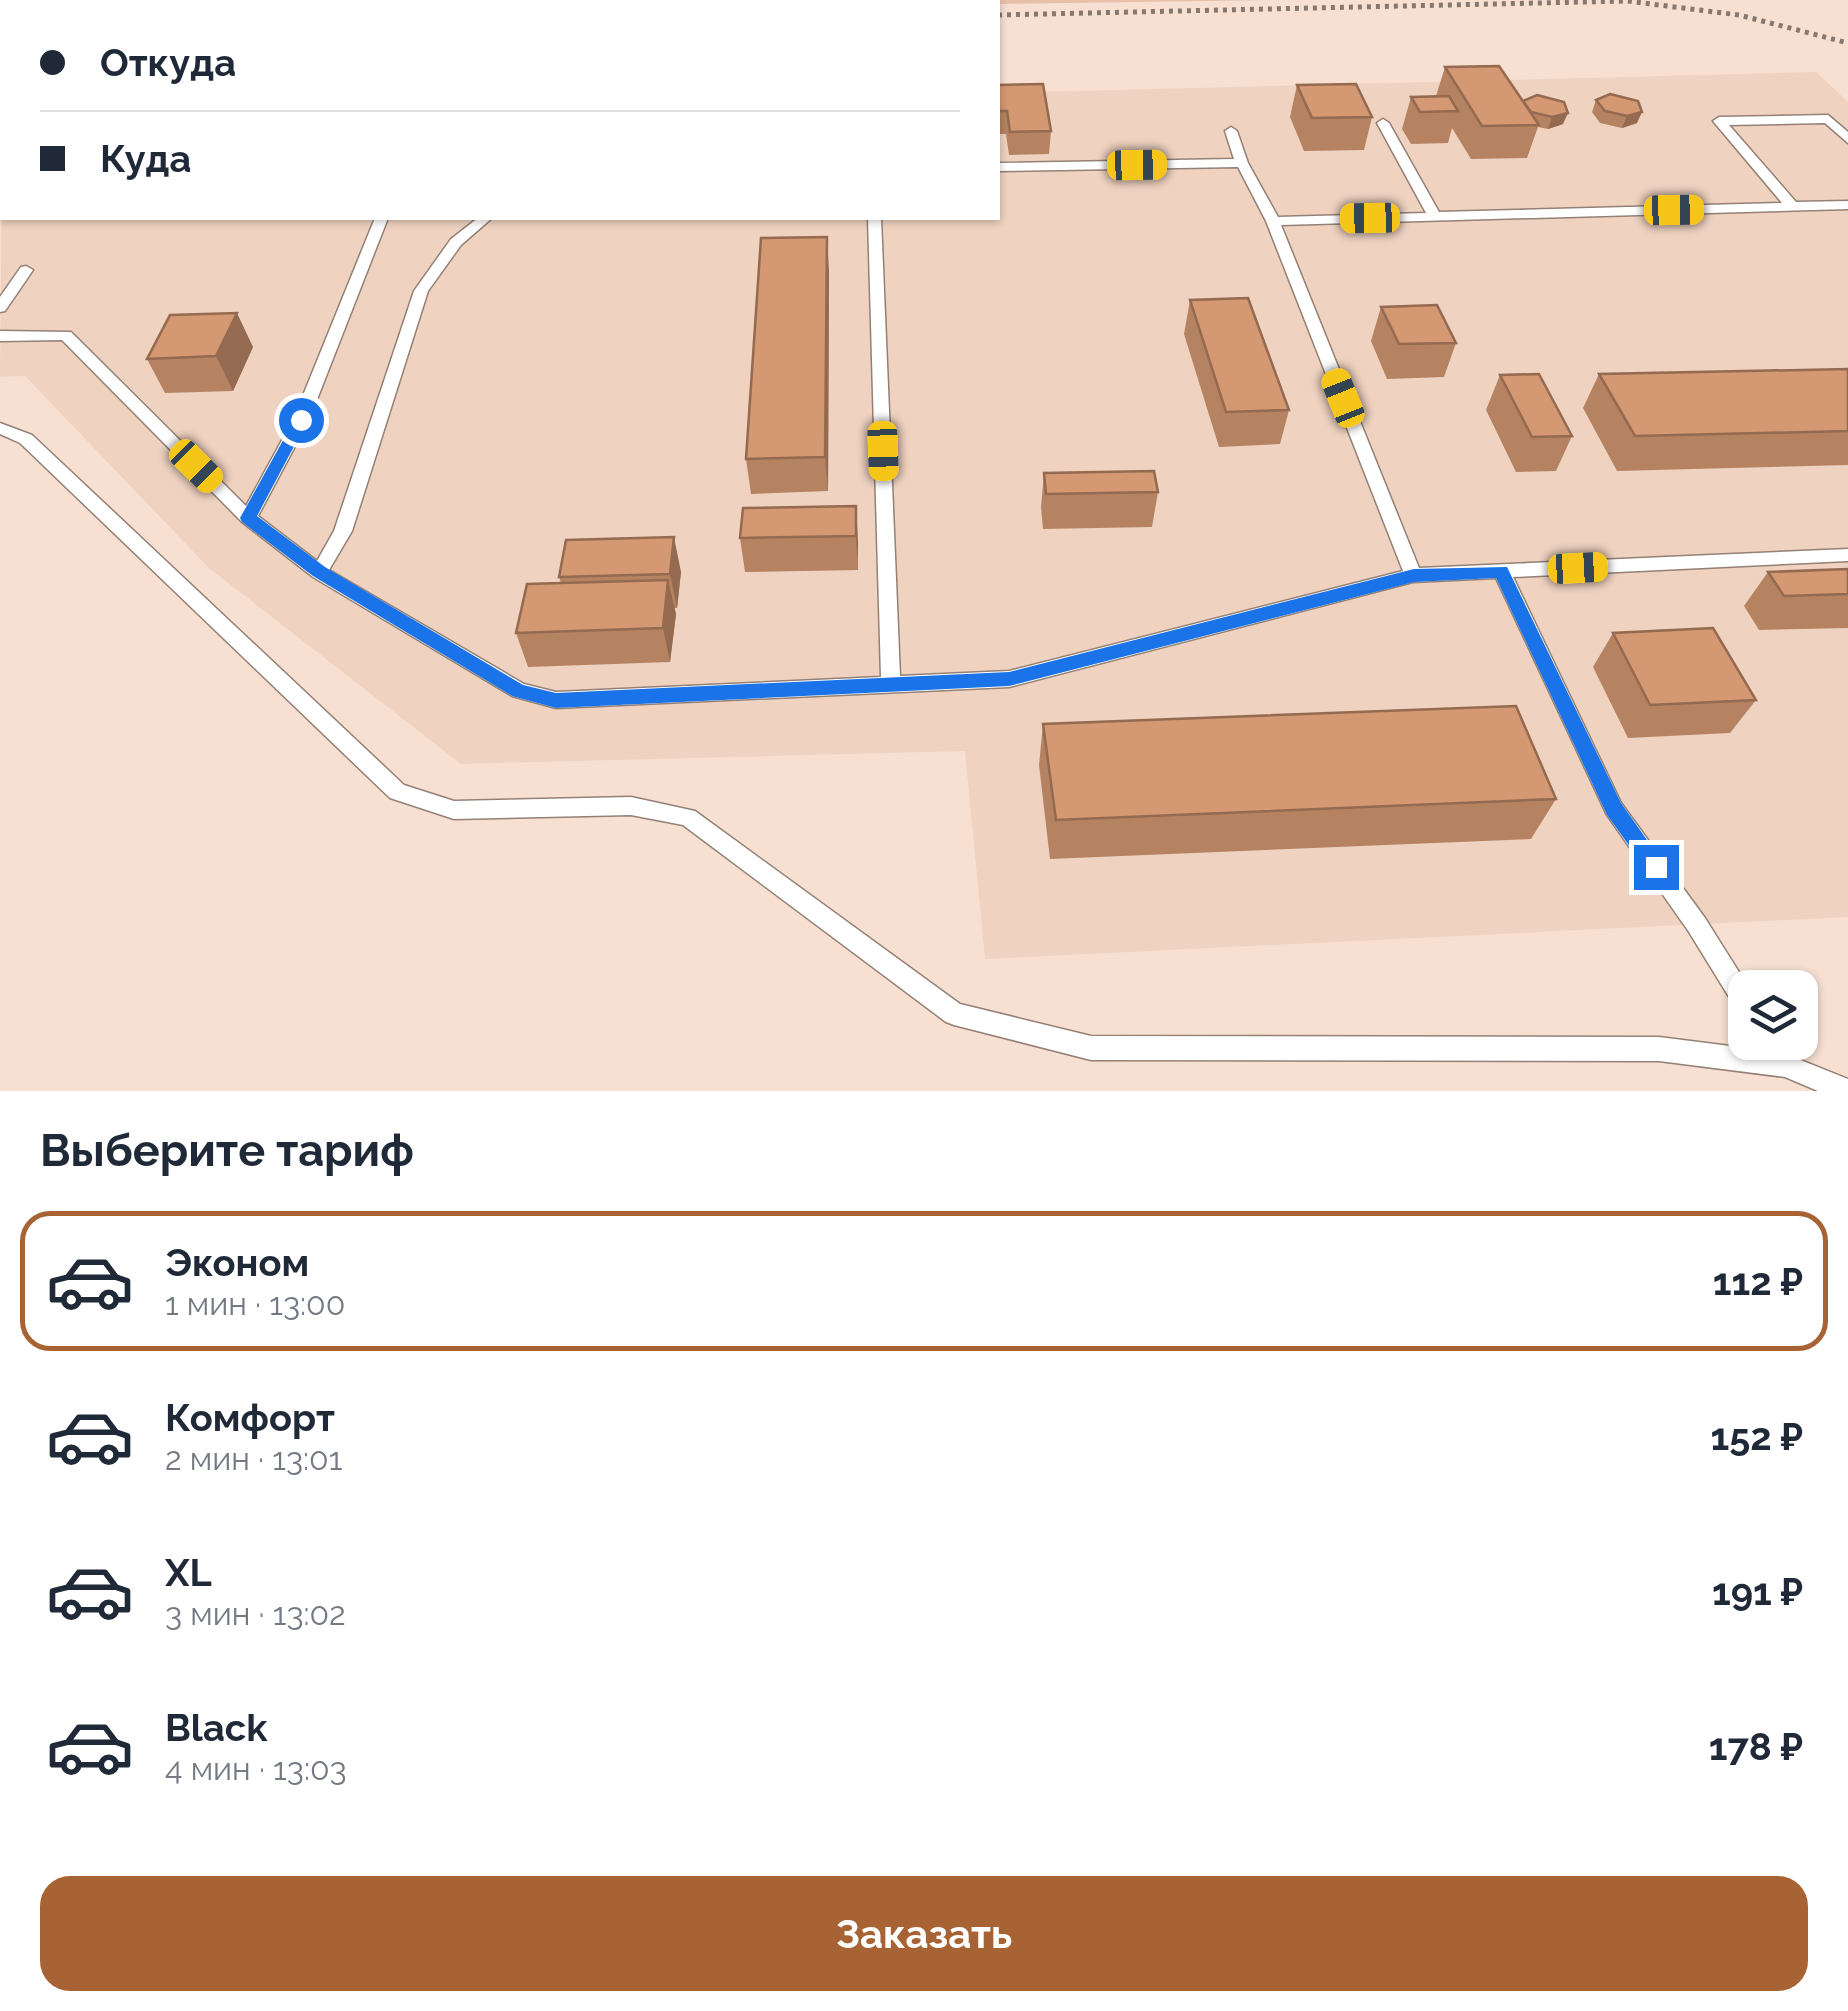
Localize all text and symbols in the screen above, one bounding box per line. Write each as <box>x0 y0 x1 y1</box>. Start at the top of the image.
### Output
text: Откуда <box>100 40 236 85</box>
text: Куда <box>100 136 191 181</box>
car <box>1107 149 1167 181</box>
car <box>1644 194 1704 226</box>
car <box>1340 202 1400 234</box>
car <box>1318 365 1368 431</box>
route start <box>279 398 324 443</box>
car <box>867 420 899 482</box>
car <box>164 434 228 498</box>
car <box>1547 551 1609 585</box>
route end <box>1634 845 1679 890</box>
map controls <box>1728 970 1818 1060</box>
button: layers <box>1728 970 1818 1060</box>
text: Выберите тариф <box>40 1124 414 1177</box>
icon: car <box>45 1236 135 1326</box>
text: Эконом <box>165 1240 309 1285</box>
text: 112 ₽ <box>1713 1259 1803 1304</box>
text: 1 мин · 13:00 <box>165 1285 345 1322</box>
icon: car <box>45 1391 135 1481</box>
text: Комфорт <box>165 1395 335 1440</box>
text: 152 ₽ <box>1711 1414 1803 1459</box>
text: 2 мин · 13:01 <box>165 1440 342 1477</box>
icon: car <box>45 1546 135 1636</box>
text: XL <box>165 1550 212 1595</box>
text: 191 ₽ <box>1712 1569 1803 1614</box>
text: 3 мин · 13:02 <box>165 1595 346 1632</box>
icon: car <box>45 1701 135 1791</box>
text: Black <box>165 1705 267 1750</box>
text: 178 ₽ <box>1709 1724 1803 1769</box>
text: 4 мин · 13:03 <box>165 1750 347 1787</box>
button: Заказать <box>40 1876 1808 1991</box>

